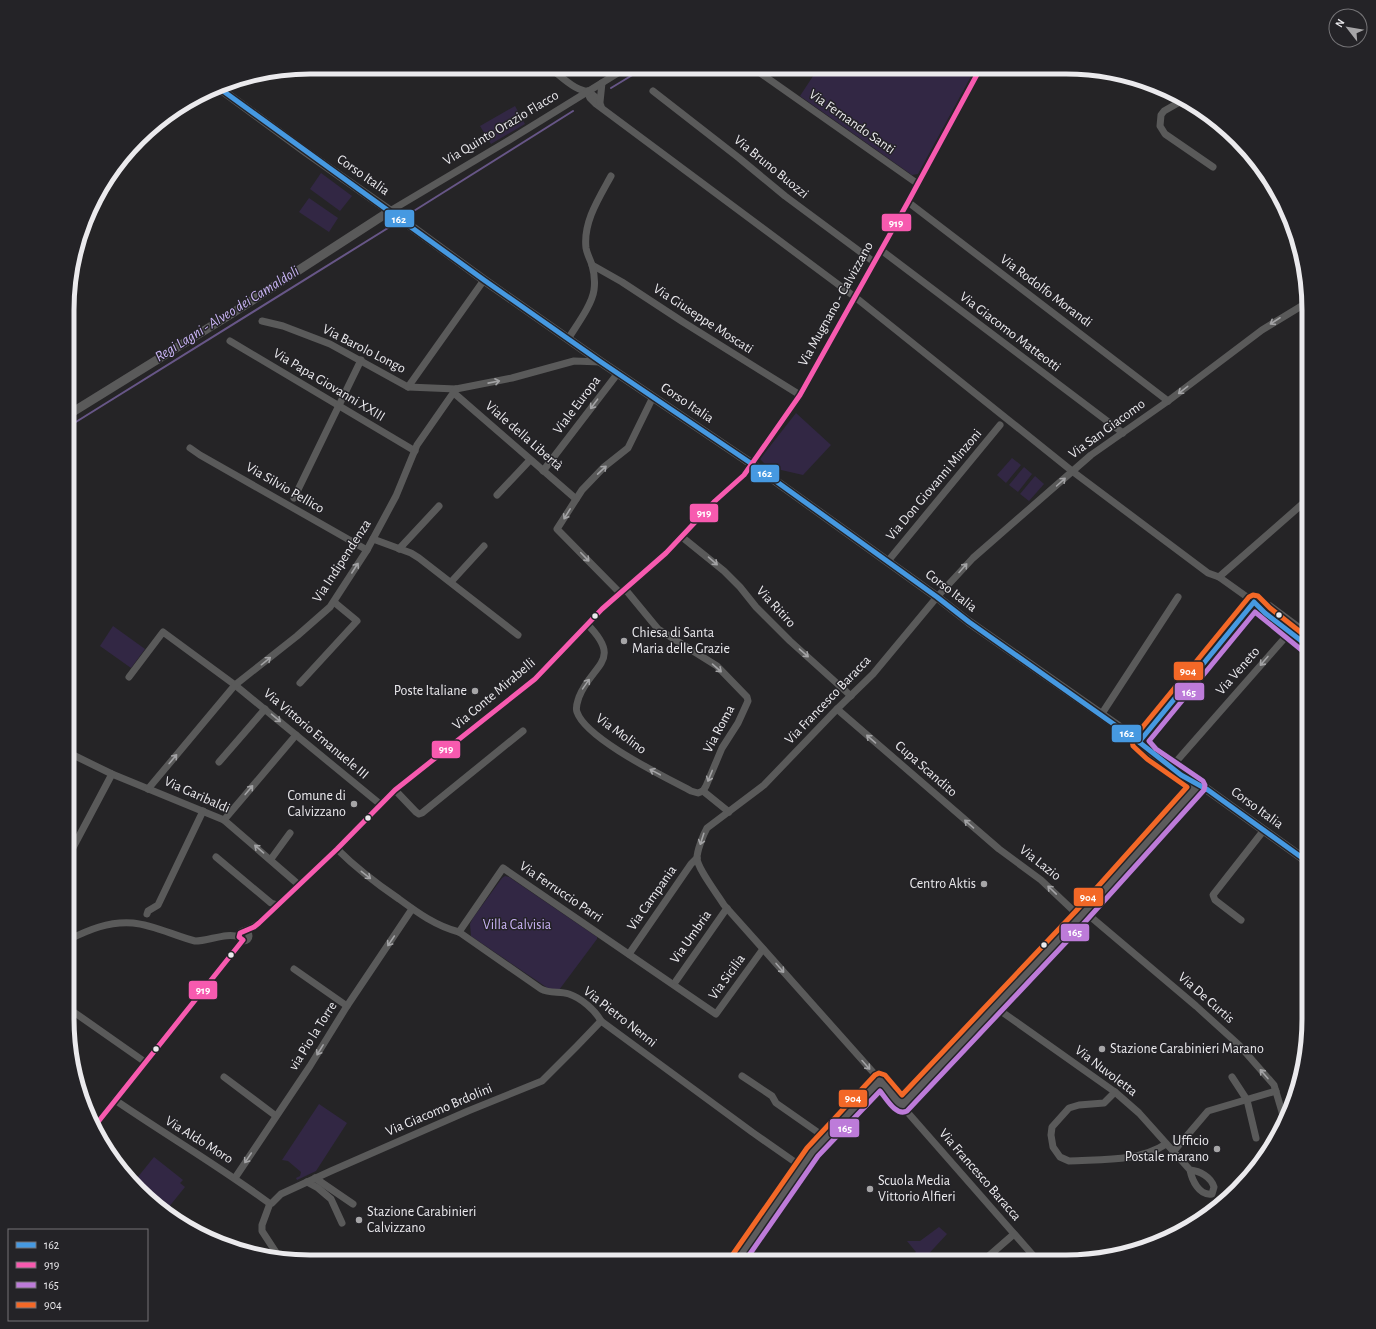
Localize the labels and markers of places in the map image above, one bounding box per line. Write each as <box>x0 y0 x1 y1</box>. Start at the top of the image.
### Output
unlabelled marker <box>1274 610 1284 620</box>
unlabelled marker <box>590 611 600 621</box>
place label: Chiesa di Santa Maria delle Grazie <box>632 626 730 656</box>
marker: Chiesa di Santa Maria delle Grazie <box>619 636 629 646</box>
place label: Poste Italiane <box>394 684 467 698</box>
marker: Poste Italiane <box>470 686 480 696</box>
place label: Comune di Calvizzano <box>287 789 346 819</box>
marker: Comune di Calvizzano <box>349 799 359 809</box>
unlabelled marker <box>363 813 373 823</box>
place label: Centro Aktis <box>910 877 976 891</box>
marker: Centro Aktis <box>979 879 989 889</box>
unlabelled marker <box>1039 940 1049 950</box>
unlabelled marker <box>226 950 236 960</box>
place label: Stazione Carabinieri Marano <box>1110 1042 1264 1056</box>
unlabelled marker <box>151 1044 161 1054</box>
marker: Stazione Carabinieri Marano <box>1097 1044 1107 1054</box>
place label: Ufficio Postale marano <box>1125 1134 1209 1164</box>
marker: Ufficio Postale marano <box>1212 1144 1222 1154</box>
place label: Scuola Media Vittorio Alfieri <box>878 1174 956 1204</box>
marker: Scuola Media Vittorio Alfieri <box>865 1184 875 1194</box>
place label: Stazione Carabinieri Calvizzano <box>367 1205 476 1235</box>
marker: Stazione Carabinieri Calvizzano <box>354 1215 364 1225</box>

